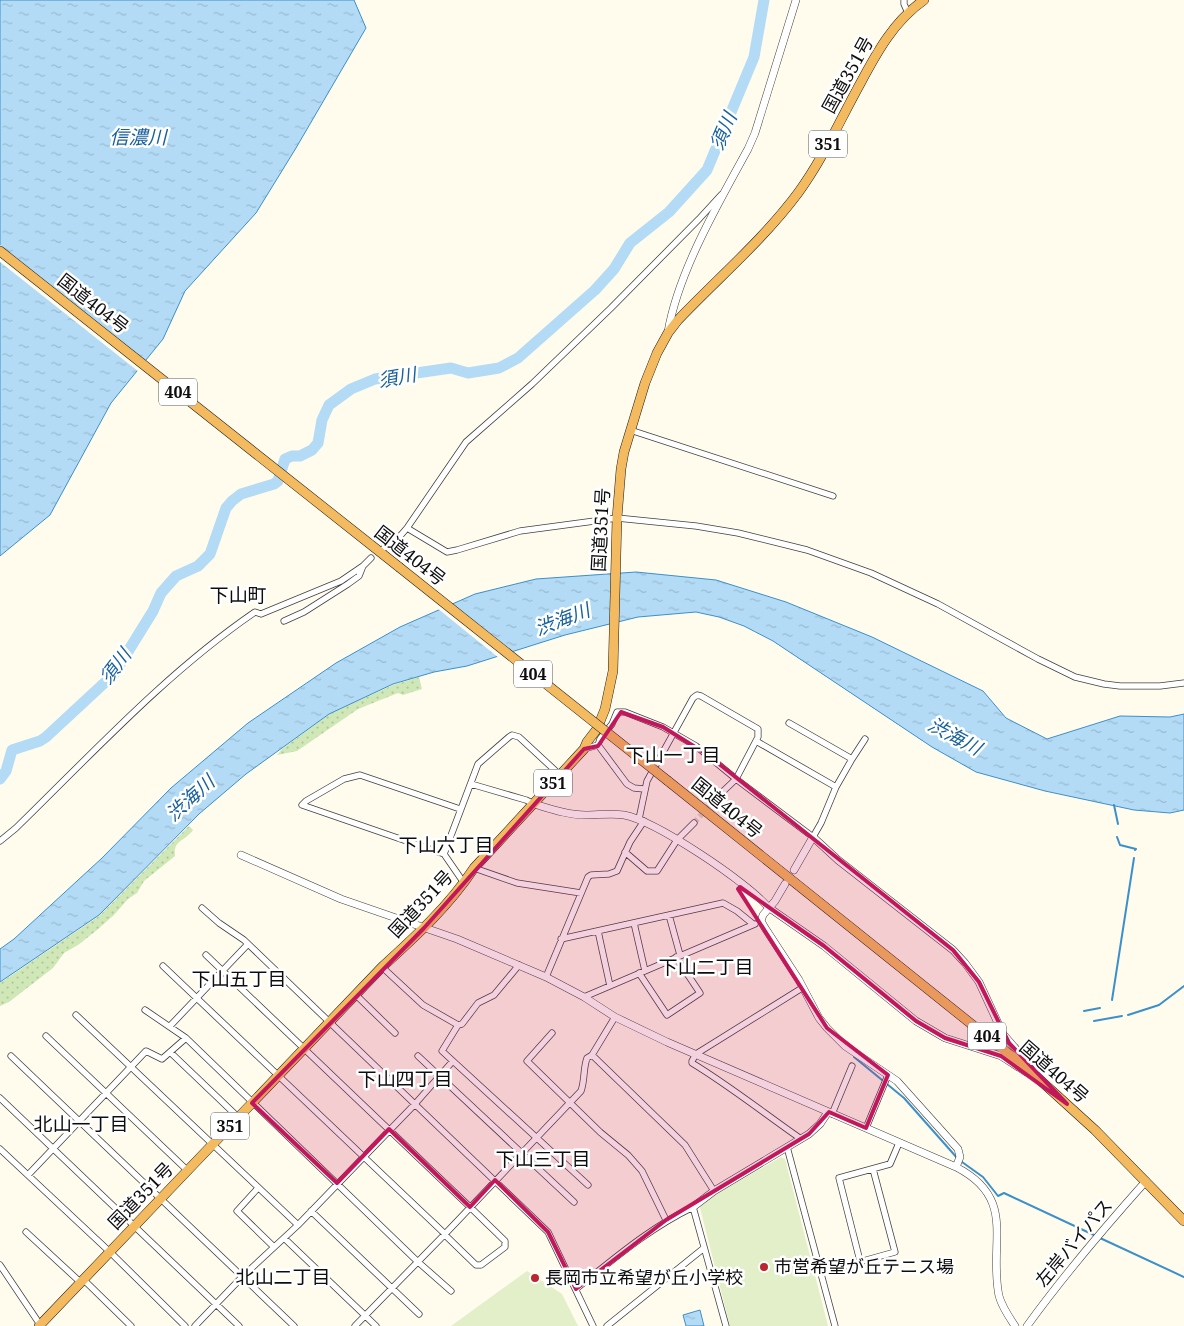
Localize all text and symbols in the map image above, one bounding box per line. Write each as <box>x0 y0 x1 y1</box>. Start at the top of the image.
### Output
street label: 国道351号 <box>816 32 878 117</box>
water label: 須川 <box>704 107 743 154</box>
water label: 信濃川 <box>109 124 168 150</box>
road number: 351 <box>809 130 847 158</box>
street label: 国道404号 <box>53 268 134 339</box>
water label: 須川 <box>376 361 420 393</box>
road number: 404 <box>159 378 197 406</box>
street label: 国道351号 <box>586 487 614 573</box>
street label: 国道404号 <box>370 520 451 591</box>
district label: 下山町 <box>209 582 267 608</box>
water label: 渋海川 <box>531 596 595 641</box>
water label: 須川 <box>93 641 138 689</box>
road number: 404 <box>514 661 552 688</box>
water label: 渋海川 <box>924 711 988 762</box>
district label: 下山一丁目 <box>625 742 721 768</box>
water label: 渋海川 <box>160 768 221 827</box>
road number: 351 <box>534 770 572 796</box>
street label: 国道404号 <box>687 771 768 843</box>
district label: 下山六丁目 <box>398 832 494 858</box>
street label: 国道351号 <box>383 864 458 942</box>
district label: 下山二丁目 <box>658 954 754 980</box>
district label: 下山五丁目 <box>191 966 287 992</box>
road number: 404 <box>968 1022 1006 1050</box>
street label: 国道404号 <box>1015 1035 1094 1108</box>
district label: 下山四丁目 <box>357 1066 453 1092</box>
district label: 北山一丁目 <box>33 1111 129 1137</box>
road number: 351 <box>211 1112 249 1140</box>
district label: 下山三丁目 <box>495 1146 591 1172</box>
street label: 国道351号 <box>102 1157 178 1234</box>
street label: 左岸バイパス <box>1029 1193 1117 1291</box>
place label: 市営希望が丘テニス場 <box>774 1254 954 1278</box>
marker: 市営希望が丘テニス場 <box>758 1261 770 1273</box>
district label: 北山二丁目 <box>235 1264 331 1290</box>
place label: 長岡市立希望が丘小学校 <box>545 1265 743 1289</box>
marker: 長岡市立希望が丘小学校 <box>529 1272 541 1284</box>

